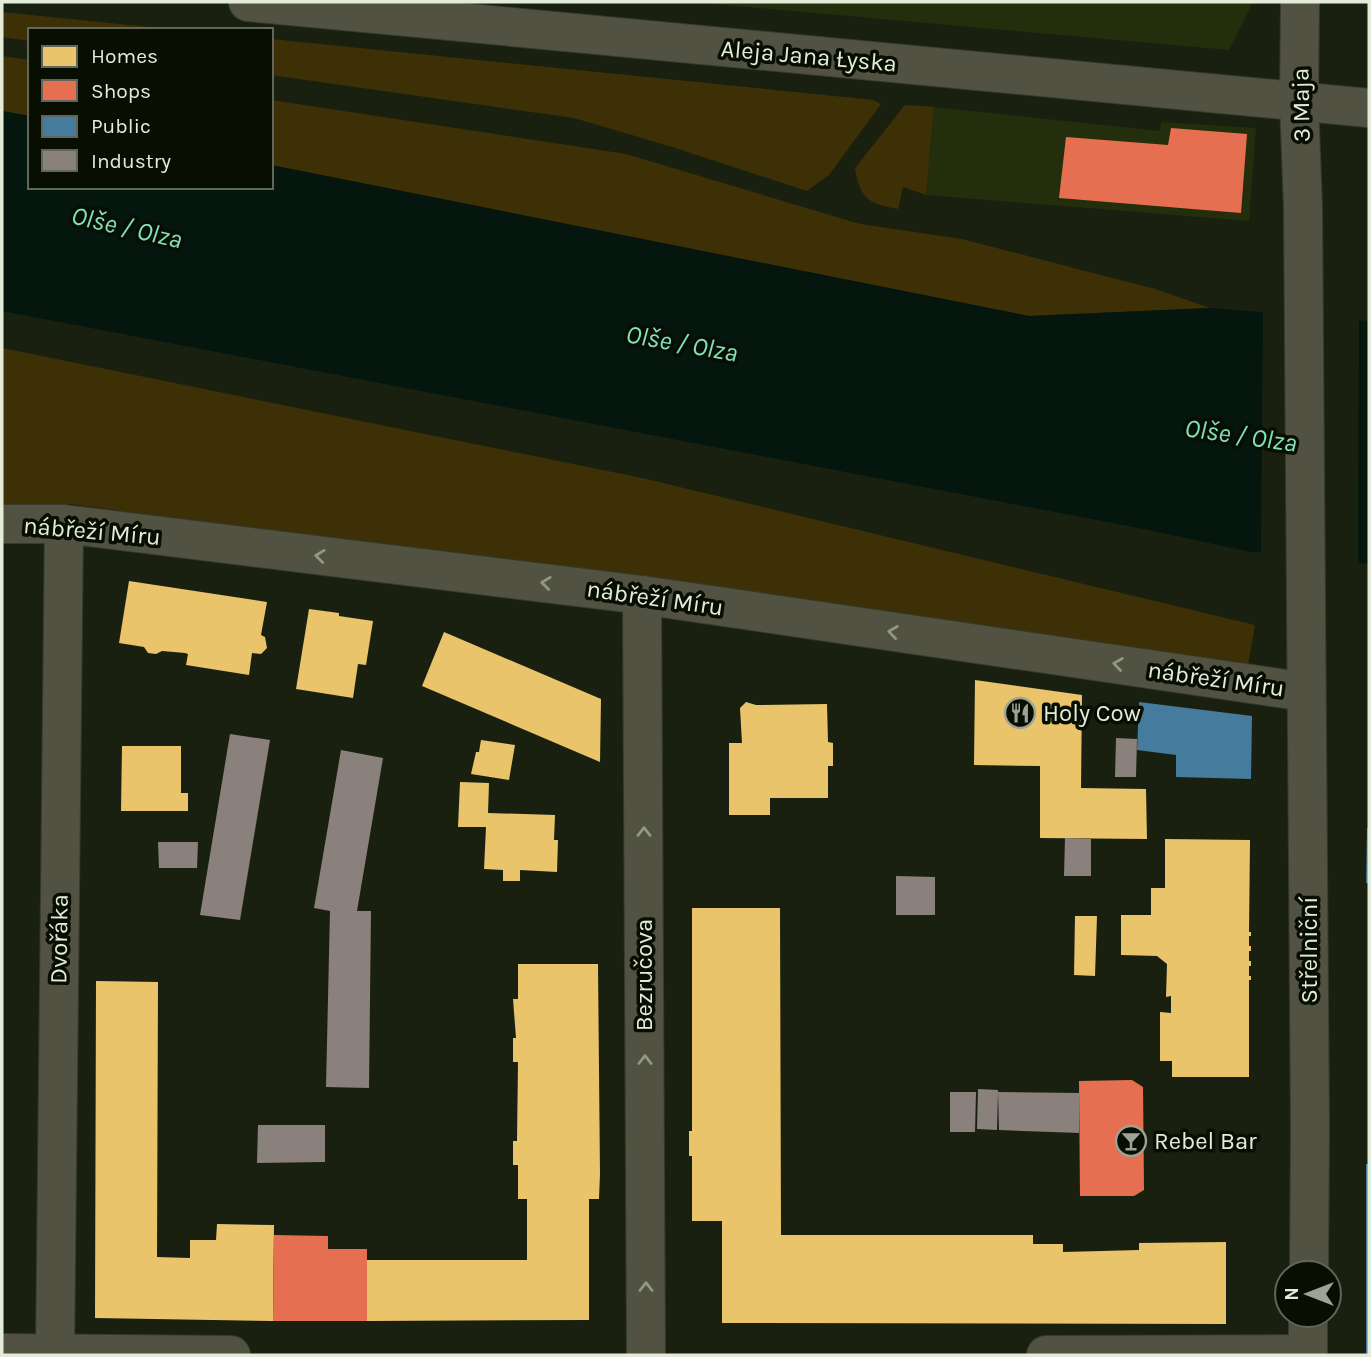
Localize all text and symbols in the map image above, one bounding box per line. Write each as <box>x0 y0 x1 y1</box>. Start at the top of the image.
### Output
legend <box>28 28 273 189</box>
street label: Aleja Jana Łyska <box>720 34 898 78</box>
text: Homes <box>91 44 158 68</box>
street label: 3 Maja <box>1286 68 1316 142</box>
text: Shops <box>91 79 151 103</box>
text: Public <box>91 114 151 138</box>
text: Industry <box>91 149 171 173</box>
water label: Olše / Olza <box>68 200 185 255</box>
water label: Olše / Olza <box>624 318 740 369</box>
water label: Olše / Olza <box>1183 412 1299 459</box>
street label: nábřeží Míru <box>22 511 162 551</box>
one-way arrow <box>314 548 326 563</box>
street label: nábřeží Míru <box>585 575 725 621</box>
one-way arrow <box>540 576 552 591</box>
one-way arrow <box>887 624 898 639</box>
street label: nábřeží Míru <box>1146 656 1286 702</box>
one-way arrow <box>1112 657 1124 672</box>
restaurant icon: Holy Cow <box>1003 696 1037 730</box>
place label: Holy Cow <box>1043 699 1141 727</box>
one-way arrow <box>636 826 651 837</box>
street label: Dvořáka <box>44 894 74 984</box>
street label: Střelniční <box>1295 896 1323 1003</box>
street label: Bezručova <box>630 919 658 1031</box>
one-way arrow <box>637 1054 653 1064</box>
bar icon: Rebel Bar <box>1114 1124 1148 1158</box>
place label: Rebel Bar <box>1154 1127 1257 1155</box>
north arrow <box>1273 1259 1343 1329</box>
one-way arrow <box>638 1281 654 1292</box>
text: N <box>1281 1287 1303 1301</box>

